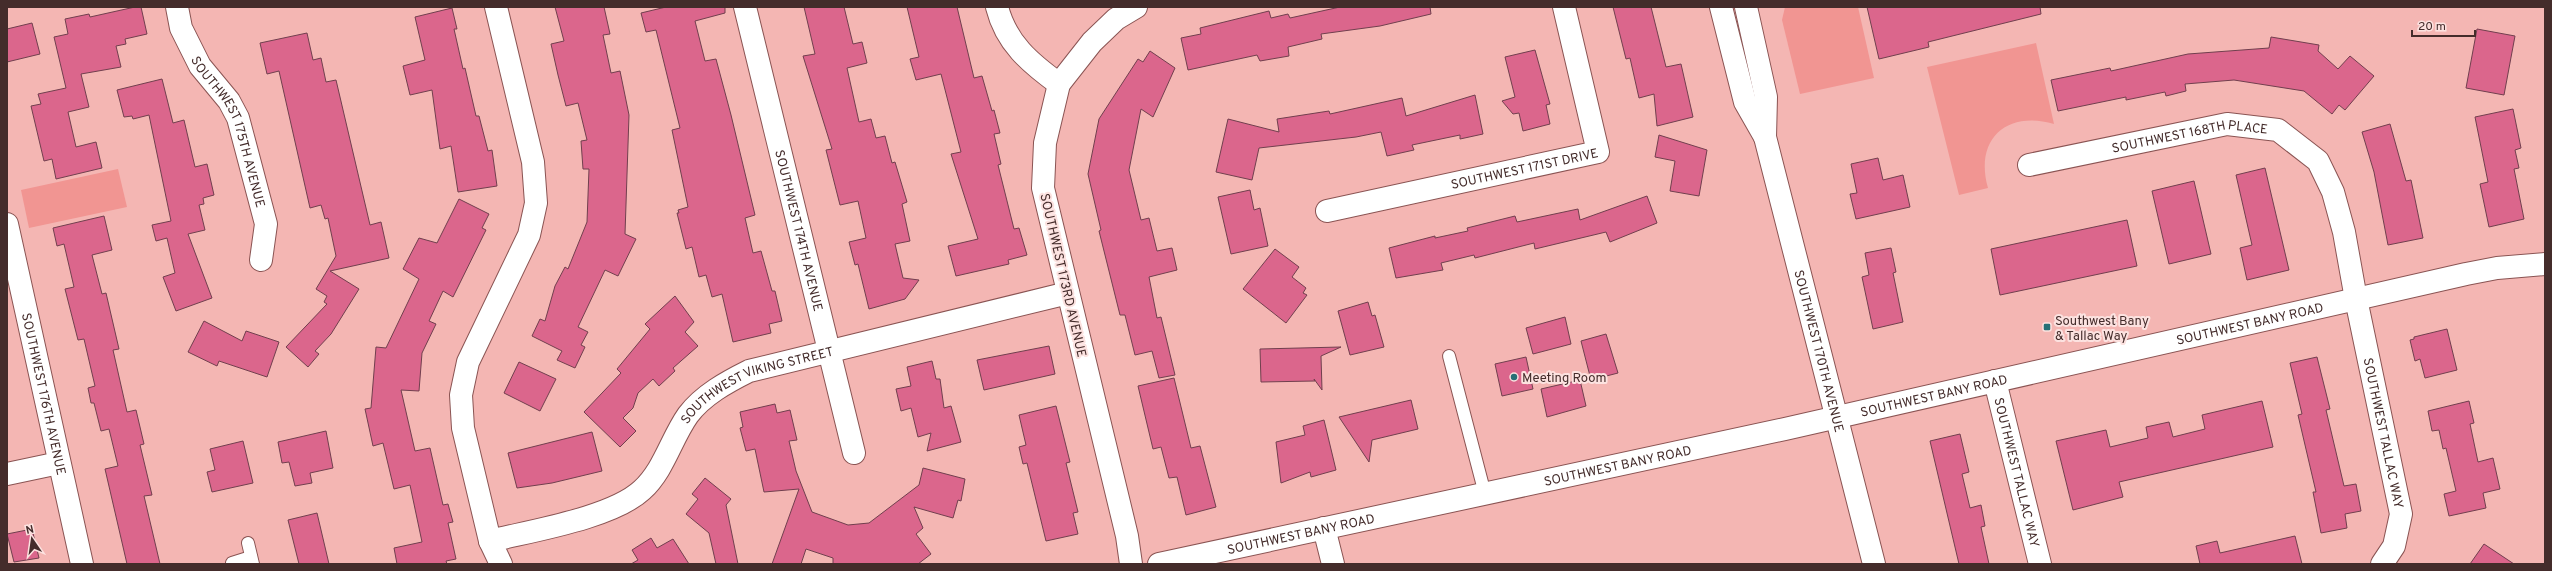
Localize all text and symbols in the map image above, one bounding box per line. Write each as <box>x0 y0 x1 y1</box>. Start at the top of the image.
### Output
scale bar <box>2412 12 2475 38</box>
text: 20 m <box>2418 19 2446 35</box>
street label: SOUTHWEST 175TH AVENUE <box>186 54 267 210</box>
street label: SOUTHWEST 168TH PLACE <box>2111 118 2269 158</box>
street label: SOUTHWEST 171ST DRIVE <box>1450 146 1600 194</box>
street label: SOUTHWEST 174TH AVENUE <box>770 148 825 313</box>
street label: SOUTHWEST 173RD AVENUE <box>1035 192 1089 359</box>
street label: SOUTHWEST 170TH AVENUE <box>1789 269 1846 434</box>
street label: SOUTHWEST BANY ROAD <box>2175 301 2325 350</box>
street label: SOUTHWEST 176TH AVENUE <box>17 312 68 477</box>
place label: Southwest Bany & Tallac Way <box>2055 314 2149 345</box>
marker: Southwest Bany & Tallac Way <box>2042 322 2052 332</box>
street label: SOUTHWEST VIKING STREET <box>678 345 835 427</box>
street label: SOUTHWEST TALLAC WAY <box>2359 356 2406 510</box>
place label: Meeting Room <box>1522 371 1606 387</box>
marker: Meeting Room <box>1509 372 1519 382</box>
street label: SOUTHWEST BANY ROAD <box>1859 373 2009 422</box>
street label: SOUTHWEST TALLAC WAY <box>1989 396 2042 549</box>
street label: SOUTHWEST BANY ROAD <box>1543 443 1693 491</box>
street label: SOUTHWEST BANY ROAD <box>1226 512 1376 559</box>
north arrow <box>12 519 52 559</box>
text: N <box>25 523 35 538</box>

